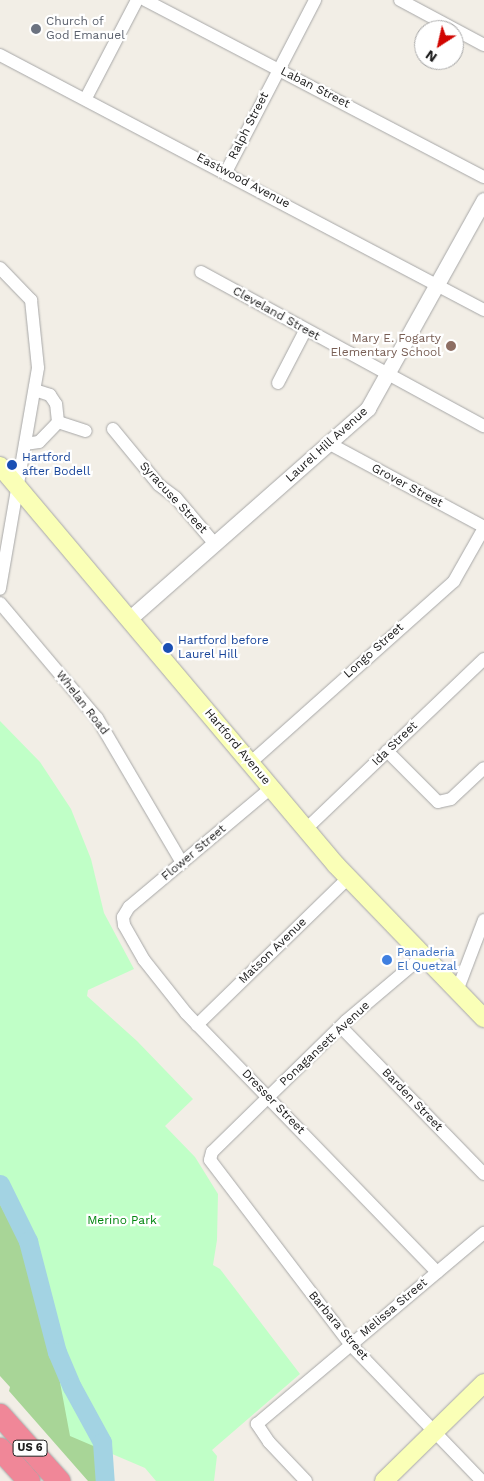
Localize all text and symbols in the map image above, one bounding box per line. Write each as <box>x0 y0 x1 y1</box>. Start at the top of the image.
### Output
place label: Church of God Emanuel <box>46 15 125 43</box>
north arrow <box>414 20 464 70</box>
marker: Church of God Emanuel <box>30 23 42 35</box>
text: N <box>422 47 440 66</box>
street label: Laban Street <box>278 64 352 112</box>
street label: Ralph Street <box>226 90 272 162</box>
street label: Eastwood Avenue <box>194 150 292 212</box>
street label: Cleveland Street <box>230 284 322 344</box>
place label: Mary E. Fogarty Elementary School <box>330 332 441 360</box>
marker: Mary E. Fogarty Elementary School <box>445 340 457 352</box>
street label: Laurel Hill Avenue <box>283 404 371 486</box>
place label: Hartford after Bodell <box>22 451 91 479</box>
marker: Hartford after Bodell <box>6 459 18 471</box>
street label: Syracuse Street <box>136 459 210 537</box>
street label: Grover Street <box>369 461 445 511</box>
street label: Longo Street <box>341 620 407 682</box>
place label: Hartford before Laurel Hill <box>178 634 269 662</box>
marker: Hartford before Laurel Hill <box>162 642 174 654</box>
street label: Whelan Road <box>53 668 111 738</box>
street label: Hartford Avenue <box>201 706 273 788</box>
street label: Ida Street <box>369 719 421 769</box>
street label: Flower Street <box>159 822 229 884</box>
street label: Matson Avenue <box>236 915 310 987</box>
place label: Panaderia El Quetzal <box>397 946 457 974</box>
marker: Panaderia El Quetzal <box>381 954 393 966</box>
street label: Ponagansett Avenue <box>277 998 373 1090</box>
street label: Dresser Street <box>238 1066 308 1138</box>
street label: Barden Street <box>379 1066 445 1134</box>
park label: Merino Park <box>87 1214 157 1228</box>
street label: Melissa Street <box>357 1276 431 1340</box>
street label: Barbara Street <box>305 1289 371 1363</box>
road number: US 6 <box>12 1440 48 1456</box>

